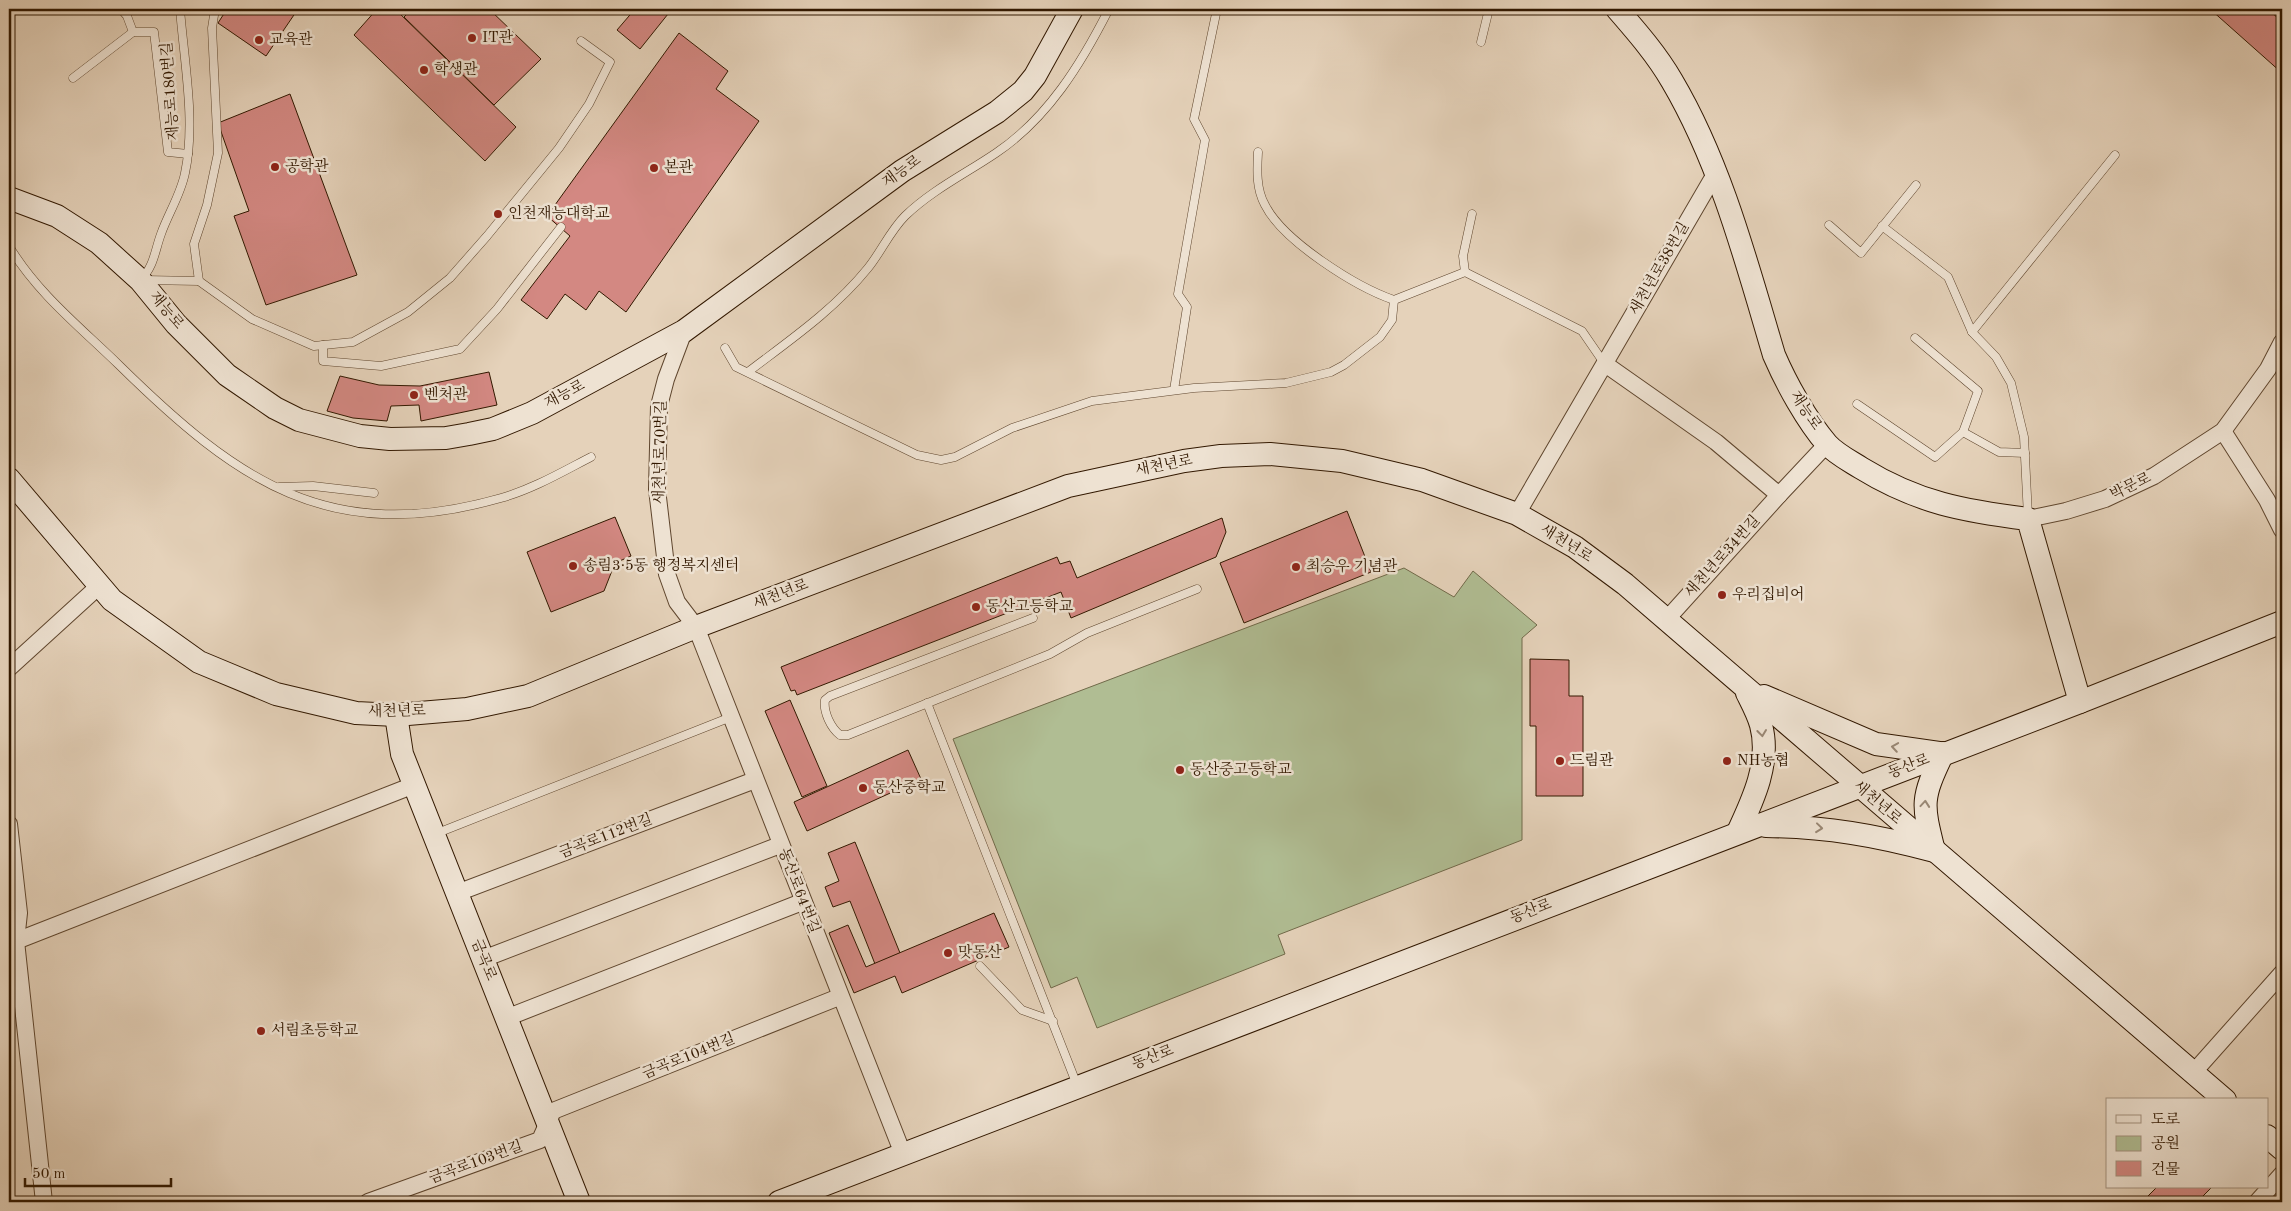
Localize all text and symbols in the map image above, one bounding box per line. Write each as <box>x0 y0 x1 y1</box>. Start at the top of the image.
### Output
place label: IT관 <box>482 29 514 46</box>
place label: 교육관 <box>269 31 313 48</box>
marker: IT관 <box>466 32 478 44</box>
marker: 교육관 <box>253 34 265 46</box>
street label: 재능로180번길 <box>158 41 182 141</box>
place label: 학생관 <box>434 61 478 78</box>
marker: 학생관 <box>418 64 430 76</box>
street label: 재능로 <box>879 151 924 191</box>
place label: 공학관 <box>285 158 329 175</box>
place label: 본관 <box>664 158 693 176</box>
marker: 공학관 <box>269 161 281 173</box>
marker: 본관 <box>648 162 660 174</box>
place label: 인천재능대학교 <box>508 205 610 222</box>
marker: 인천재능대학교 <box>492 208 504 220</box>
street label: 새천년로38번길 <box>1626 219 1693 318</box>
street label: 재능로 <box>146 288 188 333</box>
street label: 재능로 <box>541 376 588 412</box>
place label: 벤처관 <box>424 386 468 403</box>
street label: 재능로 <box>1787 388 1825 434</box>
marker: 벤처관 <box>408 389 420 401</box>
street label: 새천년로70번길 <box>651 400 669 504</box>
street label: 새천년로 <box>1134 451 1194 479</box>
street label: 박문로 <box>2107 469 2154 503</box>
street label: 새천년로34번길 <box>1681 512 1763 601</box>
street label: 새천년로 <box>1537 521 1596 566</box>
place label: 송림3·5동 행정복지센터 <box>583 557 739 574</box>
place label: 최승우 기념관 <box>1306 558 1398 575</box>
marker: 송림3·5동 행정복지센터 <box>567 560 579 572</box>
marker: 최승우 기념관 <box>1290 561 1302 573</box>
street label: 새천년로 <box>751 576 811 612</box>
place label: 우리집비어 <box>1732 585 1804 603</box>
marker: 우리집비어 <box>1716 589 1728 601</box>
place label: 동산고등학교 <box>986 598 1073 615</box>
marker: 동산고등학교 <box>970 601 982 613</box>
street label: 새천년로 <box>368 702 427 720</box>
one-way arrow <box>1756 729 1767 737</box>
one-way arrow <box>1891 742 1899 753</box>
street label: 동산로 <box>1885 750 1932 782</box>
place label: 드림관 <box>1570 752 1614 769</box>
place label: NH농협 <box>1737 752 1789 769</box>
marker: 드림관 <box>1554 755 1566 767</box>
marker: NH농협 <box>1721 755 1733 767</box>
place label: 동산중고등학교 <box>1190 761 1292 778</box>
marker: 동산중고등학교 <box>1174 764 1186 776</box>
street label: 새천년로 <box>1850 777 1905 828</box>
place label: 동산중학교 <box>873 779 946 796</box>
marker: 동산중학교 <box>857 782 869 794</box>
one-way arrow <box>1919 800 1930 808</box>
street label: 금곡로112번길 <box>557 810 655 862</box>
one-way arrow <box>1815 822 1823 833</box>
street label: 동산로64번길 <box>775 846 823 936</box>
street label: 동산로 <box>1507 895 1554 927</box>
street label: 금곡로 <box>468 936 500 983</box>
place label: 맛동산 <box>958 944 1002 961</box>
marker: 맛동산 <box>942 947 954 959</box>
place label: 서림초등학교 <box>271 1022 358 1039</box>
marker: 서림초등학교 <box>255 1025 267 1037</box>
street label: 금곡로104번길 <box>640 1030 738 1082</box>
street label: 동산로 <box>1129 1041 1176 1073</box>
legend <box>2106 1098 2268 1188</box>
text: 도로 <box>2151 1112 2180 1128</box>
text: 공원 <box>2151 1135 2180 1152</box>
street label: 금곡로103번길 <box>426 1137 525 1187</box>
scale bar <box>25 1156 171 1188</box>
text: 건물 <box>2151 1161 2180 1178</box>
text: 50 m <box>32 1167 66 1182</box>

